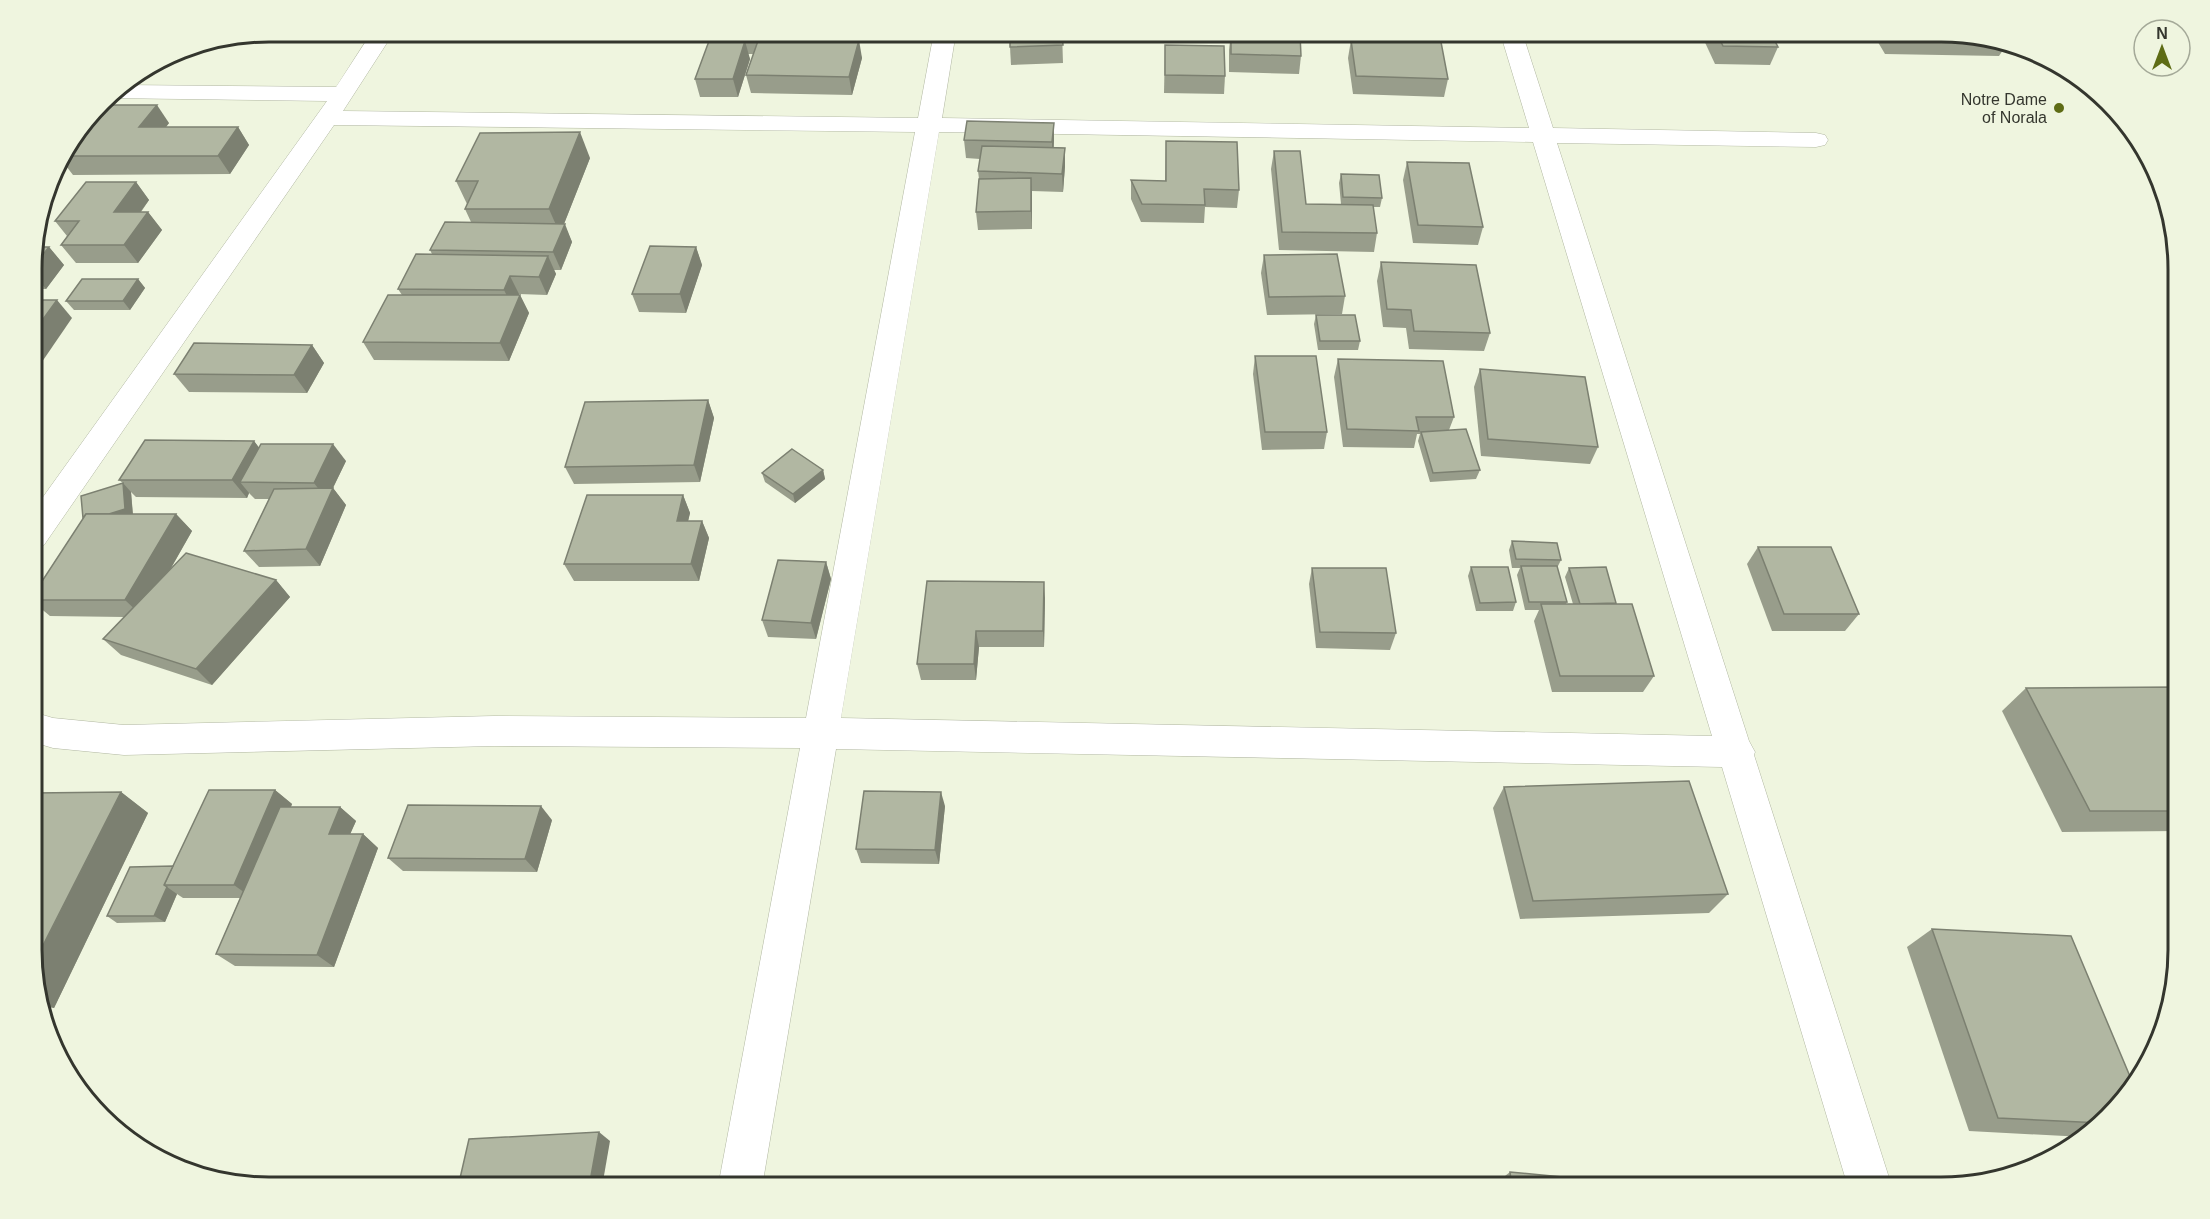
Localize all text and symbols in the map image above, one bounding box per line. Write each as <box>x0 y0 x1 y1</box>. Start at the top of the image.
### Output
north arrow <box>2132 18 2192 78</box>
text: N <box>2156 25 2168 42</box>
place label: Notre Dame of Norala <box>1961 91 2047 126</box>
marker: Notre Dame of Norala <box>2052 101 2066 115</box>

